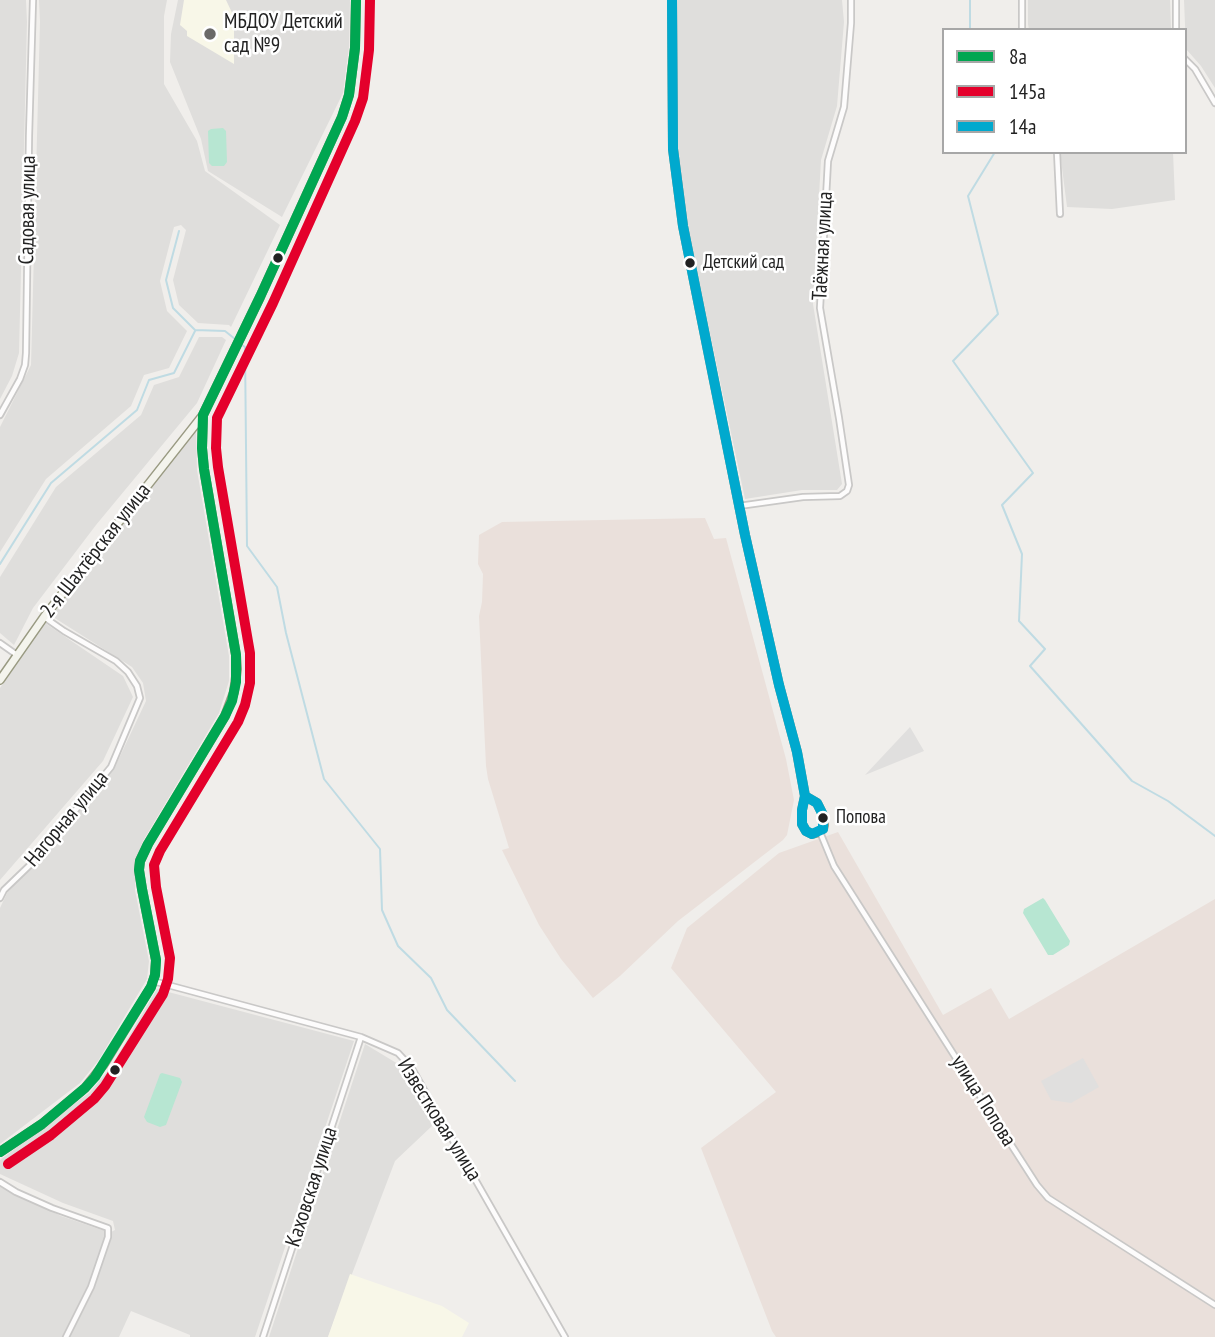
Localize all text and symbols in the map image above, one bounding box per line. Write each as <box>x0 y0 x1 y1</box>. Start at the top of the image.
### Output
place label: МБДОУ Детский сад №9 <box>224 9 343 59</box>
marker: МБДОУ Детский сад №9 <box>202 26 218 42</box>
legend <box>942 28 1187 154</box>
text: 8а <box>1009 43 1027 70</box>
text: 145а <box>1009 78 1046 105</box>
text: 14а <box>1009 113 1036 140</box>
street label: Садовая улица <box>14 155 42 265</box>
street label: Таёжная улица <box>808 191 838 301</box>
unlabelled marker <box>271 251 285 265</box>
place label: Детский сад <box>703 252 784 274</box>
marker: Детский сад <box>683 256 697 270</box>
street label: 2-я Шахтёрская улица <box>36 479 156 623</box>
street label: Нагорная улица <box>20 766 114 872</box>
place label: Попова <box>836 807 886 829</box>
marker: Попова <box>816 811 830 825</box>
street label: улица Попова <box>945 1051 1021 1151</box>
street label: Известковая улица <box>391 1054 487 1186</box>
unlabelled marker <box>108 1063 122 1077</box>
street label: Каховская улица <box>281 1124 343 1250</box>

